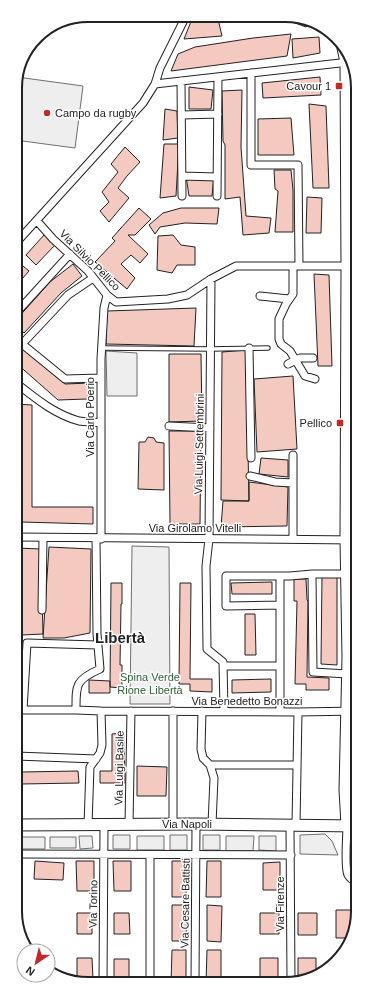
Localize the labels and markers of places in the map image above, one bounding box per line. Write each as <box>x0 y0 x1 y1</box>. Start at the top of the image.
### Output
place label: Cavour 1 <box>286 80 331 92</box>
marker: Cavour 1 <box>334 81 344 91</box>
place label: Campo da rugby <box>55 107 137 119</box>
marker: Campo da rugby <box>42 108 52 118</box>
place label: Pellico <box>300 417 332 429</box>
marker: Pellico <box>335 418 345 428</box>

